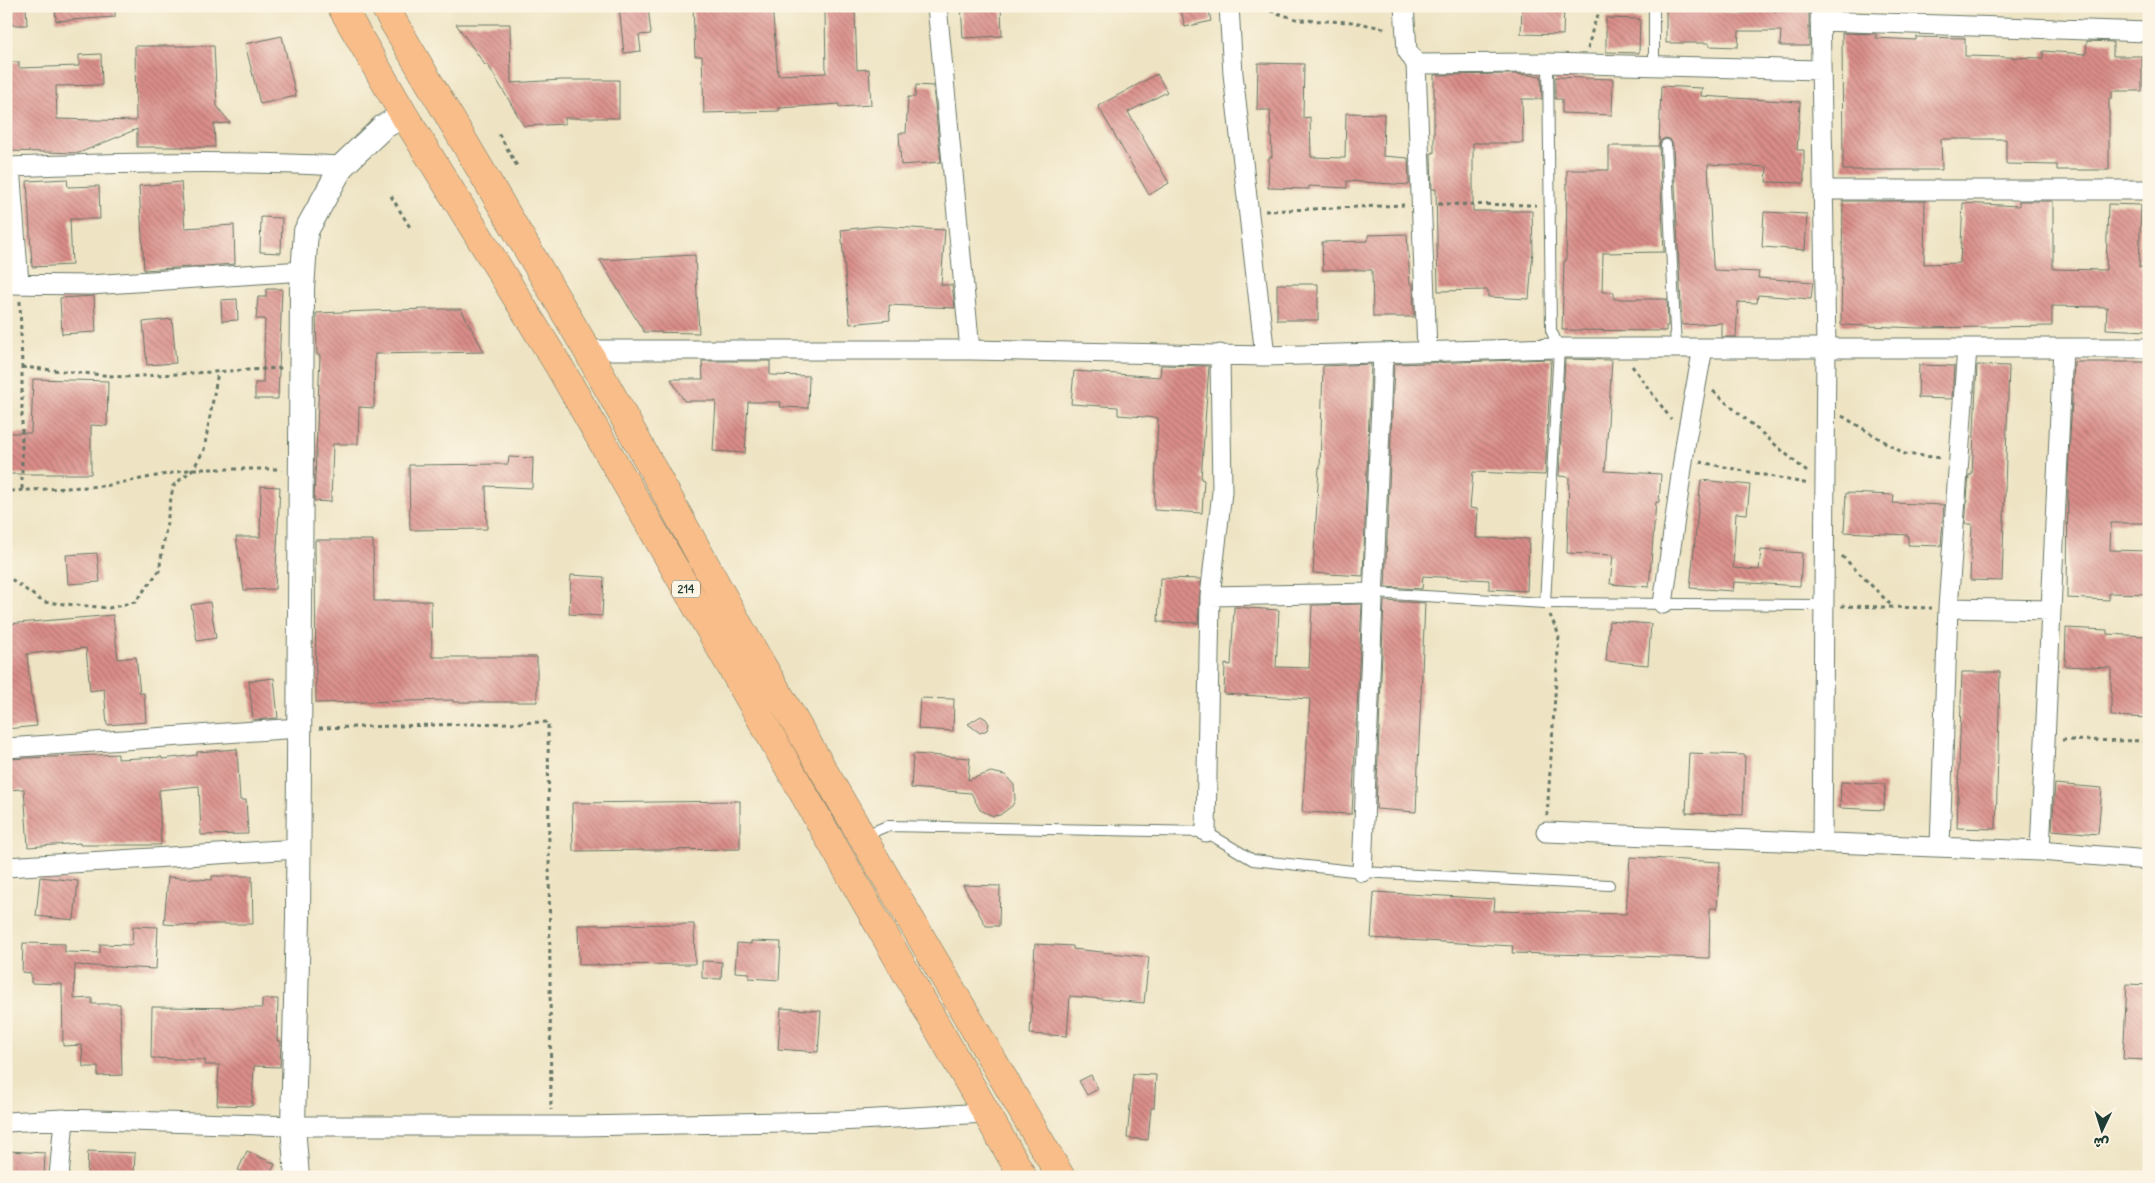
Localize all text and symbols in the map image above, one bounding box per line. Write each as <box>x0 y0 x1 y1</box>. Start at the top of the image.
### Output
road number: 214 <box>672 580 700 598</box>
north arrow <box>2078 1106 2128 1156</box>
text: ش <box>2093 1133 2109 1152</box>

